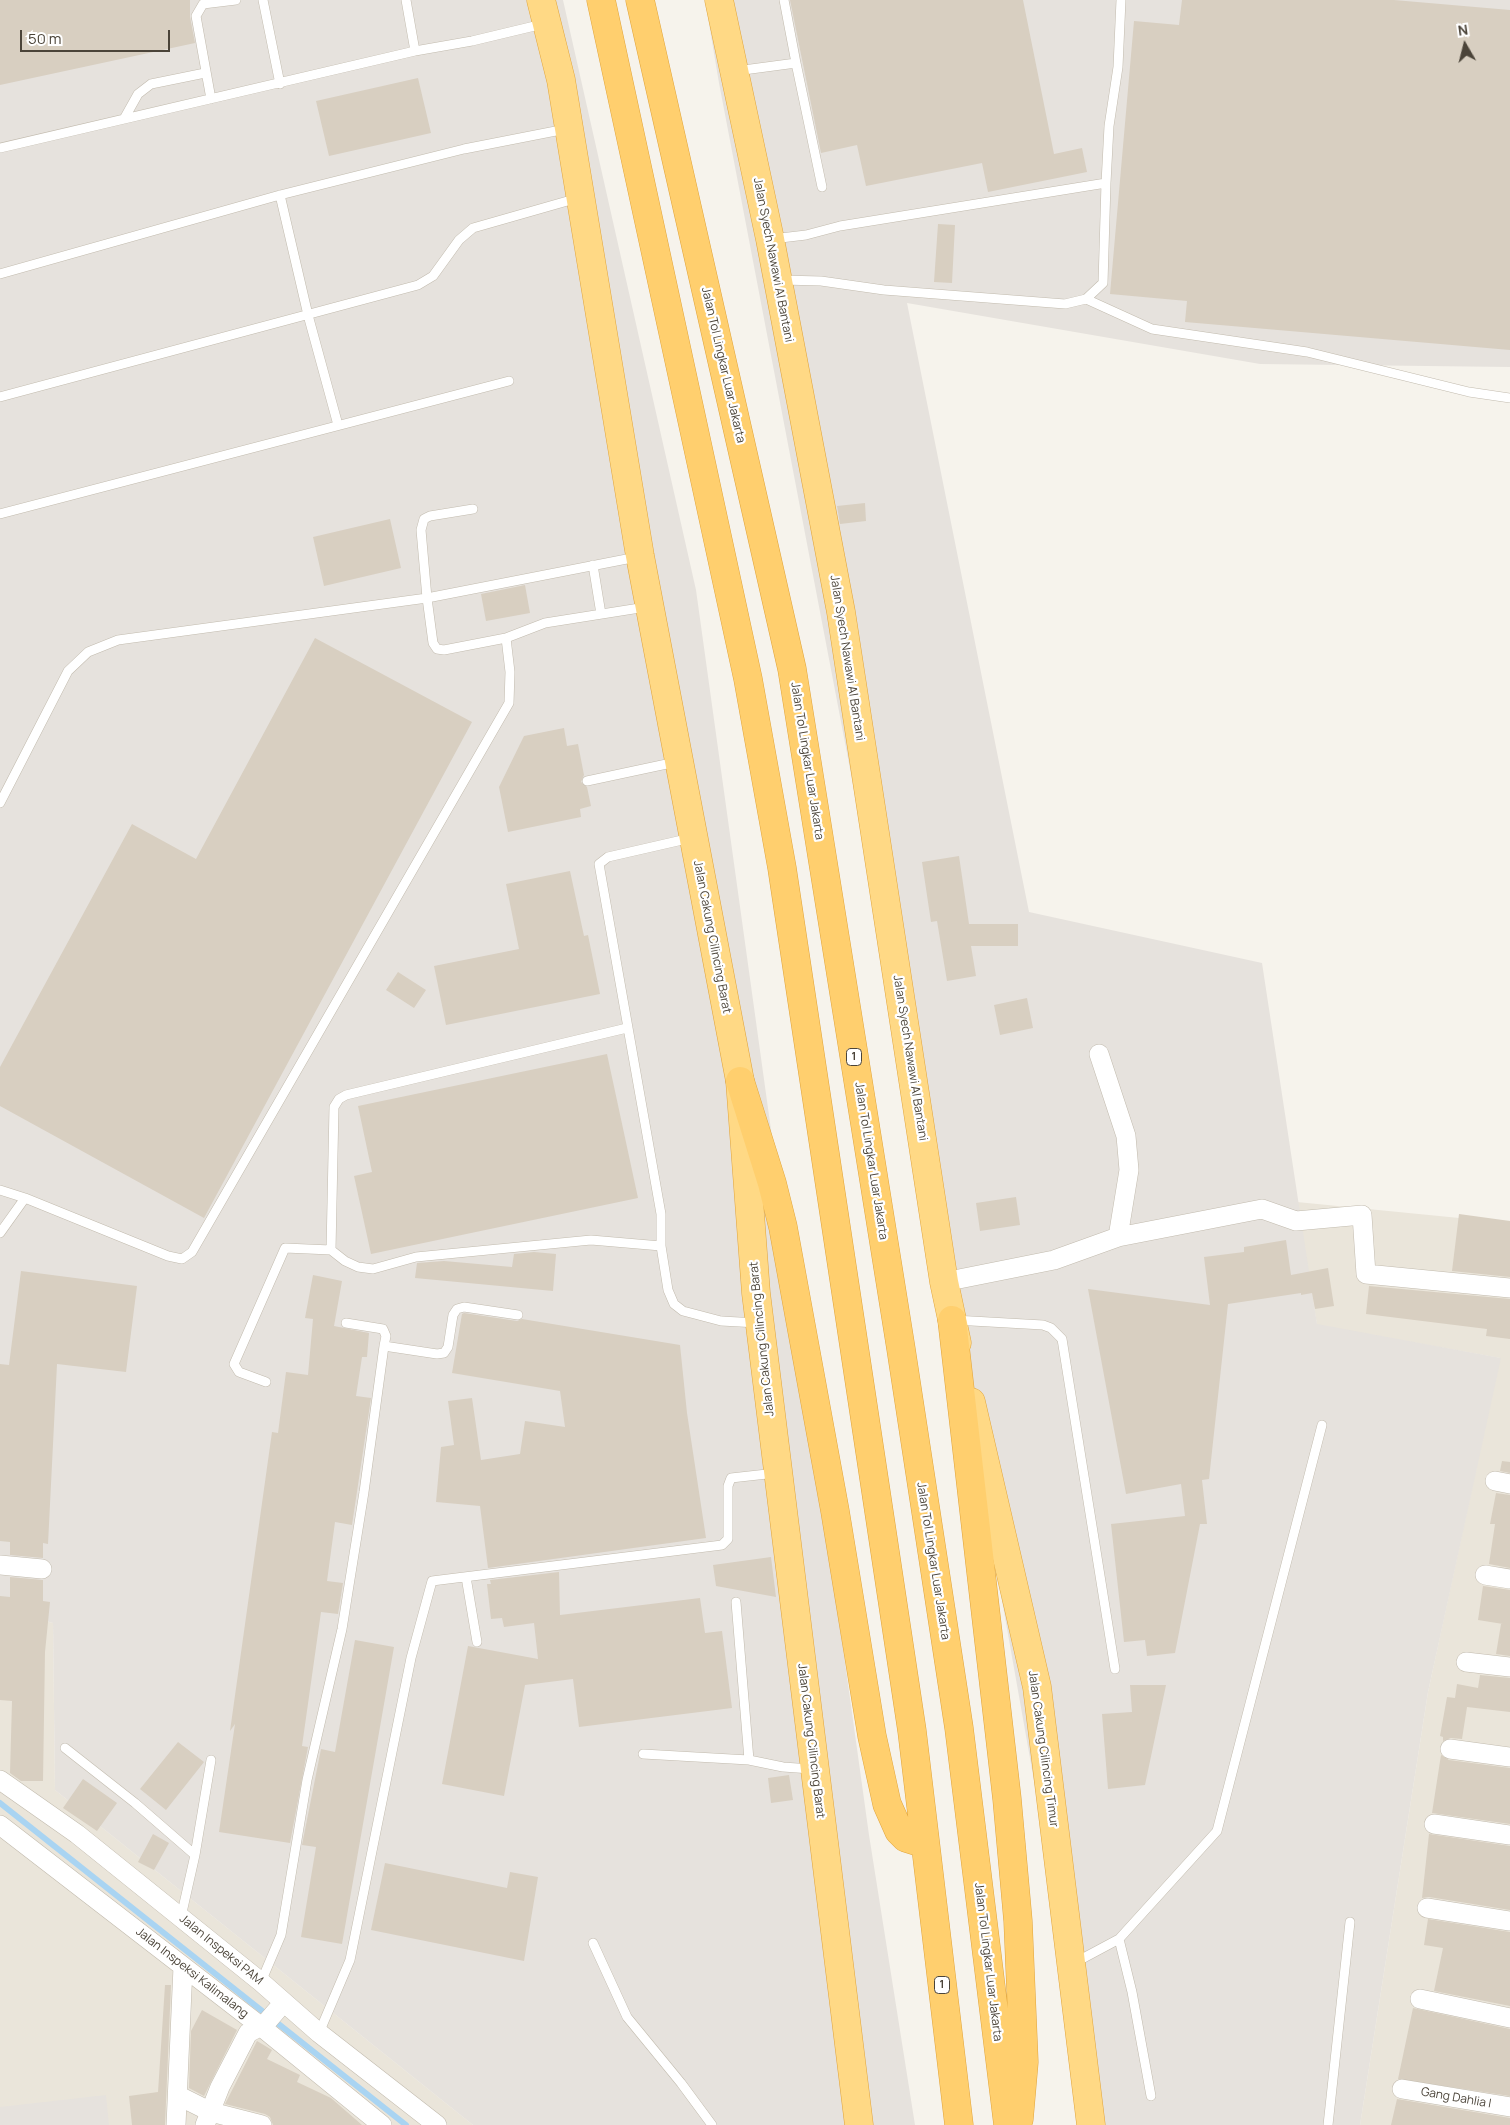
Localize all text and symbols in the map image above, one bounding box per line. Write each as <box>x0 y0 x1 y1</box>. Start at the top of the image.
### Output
scale bar <box>22 20 172 52</box>
north arrow <box>1440 20 1490 70</box>
text: N <box>1457 20 1469 40</box>
text: 50 m <box>28 28 62 49</box>
street label: Jalan Syech Nawawi Al Bantani <box>750 176 796 344</box>
street label: Jalan Tol Lingkar Luar Jakarta <box>698 286 748 444</box>
street label: Jalan Syech Nawawi Al Bantani <box>827 574 867 742</box>
street label: Jalan Tol Lingkar Luar Jakarta <box>787 681 827 841</box>
street label: Jalan Cakung Cilincing Barat <box>690 859 734 1015</box>
street label: Jalan Syech Nawawi Al Bantani <box>890 974 930 1142</box>
road number: 1 <box>846 1048 862 1066</box>
street label: Jalan Tol Lingkar Luar Jakarta <box>851 1081 891 1241</box>
street label: Jalan Cakung Cilincing Barat <box>747 1261 777 1417</box>
street label: Jalan Tol Lingkar Luar Jakarta <box>913 1481 953 1641</box>
street label: Jalan Cakung Cilincing Barat <box>794 1663 828 1819</box>
street label: Jalan Cakung Cilincing Timur <box>1025 1670 1061 1828</box>
street label: Jalan Tol Lingkar Luar Jakarta <box>971 1882 1005 2042</box>
street label: Jalan Inspeksi PAM <box>176 1912 266 1988</box>
street label: Jalan Inspeksi Kalimalang <box>133 1925 251 2021</box>
road number: 1 <box>934 1976 950 1994</box>
street label: Gang Dahlia I <box>1420 2085 1492 2111</box>

